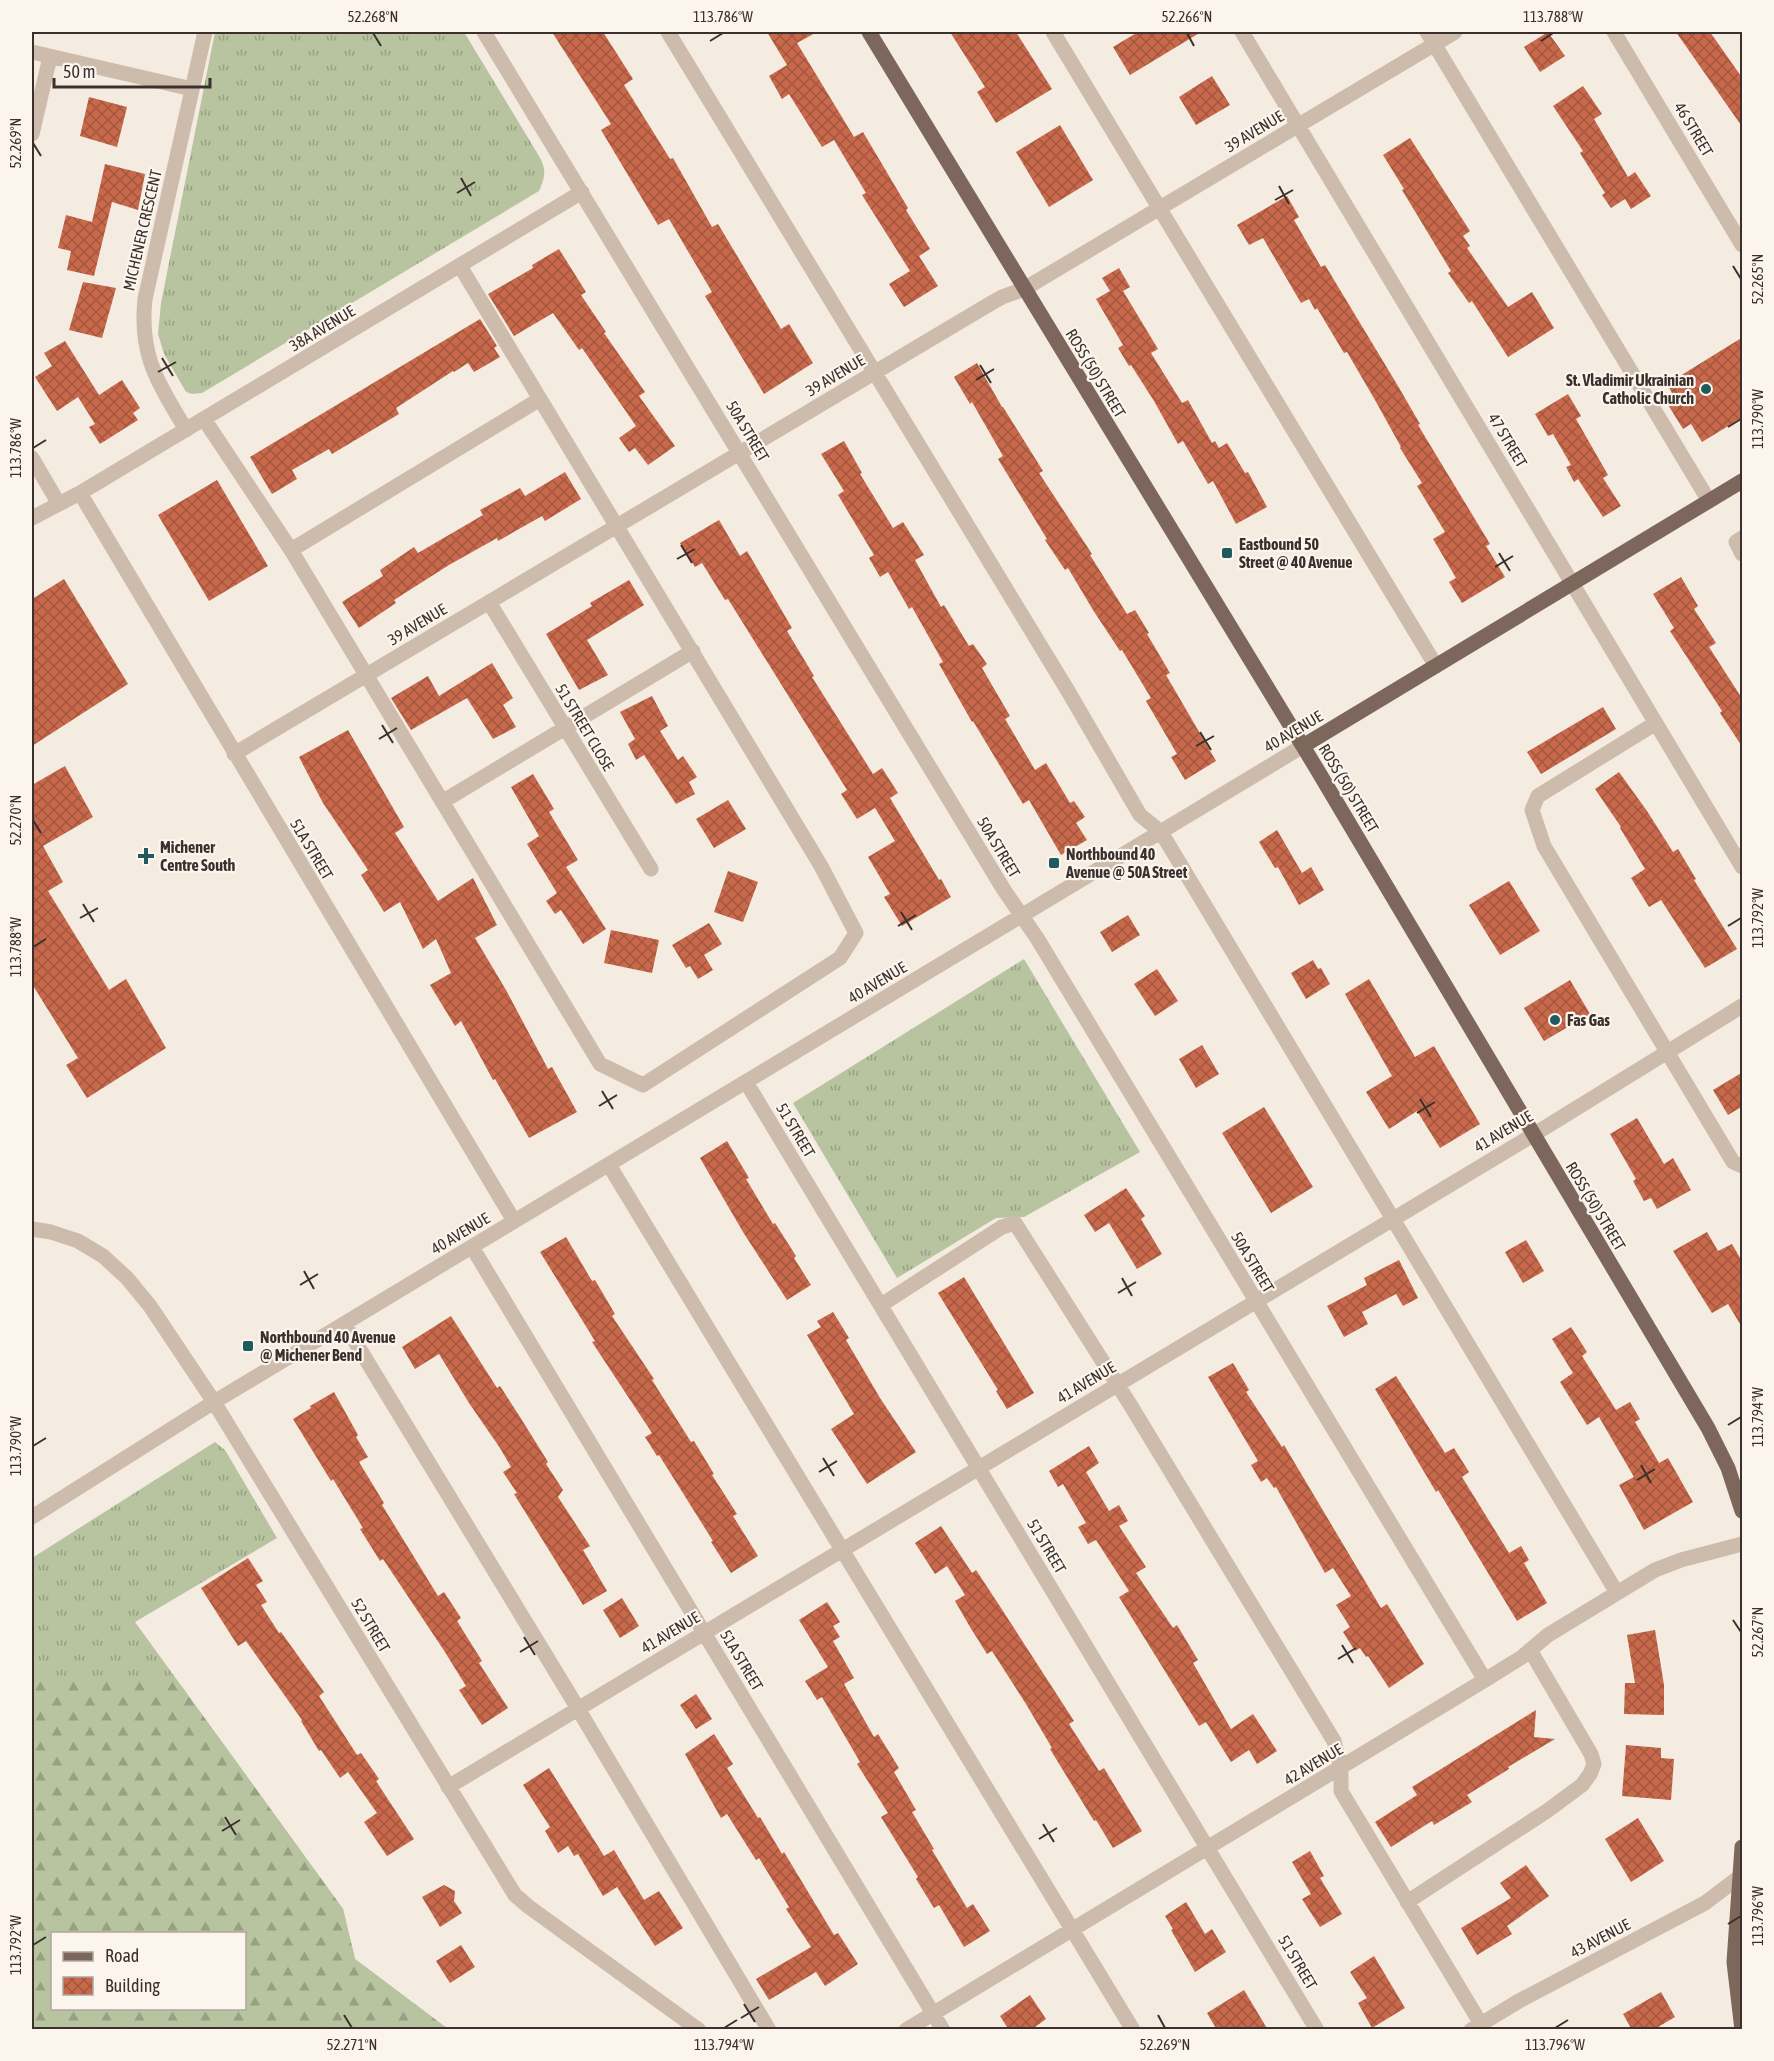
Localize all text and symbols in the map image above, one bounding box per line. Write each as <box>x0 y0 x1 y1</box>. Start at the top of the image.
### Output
text: 52.268°N <box>348 8 398 25</box>
text: 113.786°W <box>693 8 753 25</box>
text: 52.266°N <box>1162 8 1212 25</box>
text: 113.788°W <box>1523 8 1583 25</box>
scale bar <box>54 51 210 89</box>
text: 50 m <box>63 61 95 82</box>
street label: 46 STREET <box>1671 99 1717 159</box>
street label: 39 AVENUE <box>1221 106 1287 155</box>
text: 52.269°N <box>7 118 24 168</box>
street label: MICHENER CRESCENT <box>119 168 165 292</box>
text: 52.265°N <box>1749 254 1766 304</box>
street label: 38A AVENUE <box>286 301 358 355</box>
street label: ROSS (50) STREET <box>1062 325 1130 421</box>
street label: 39 AVENUE <box>802 350 868 399</box>
place label: St. Vladimir Ukrainian Catholic Church <box>1566 371 1694 407</box>
marker: St. Vladimir Ukrainian Catholic Church <box>1699 382 1713 396</box>
text: 113.790°W <box>1749 389 1766 449</box>
street label: 50A STREET <box>723 397 773 465</box>
street label: 47 STREET <box>1485 410 1531 470</box>
text: 113.786°W <box>7 418 24 478</box>
place label: Eastbound 50 Street @ 40 Avenue <box>1239 535 1353 571</box>
marker: Eastbound 50 Street @ 40 Avenue <box>1220 546 1234 560</box>
street label: 39 AVENUE <box>384 599 450 648</box>
street label: 51 STREET CLOSE <box>552 680 618 774</box>
street label: 40 AVENUE <box>1260 706 1326 755</box>
street label: ROSS (50) STREET <box>1315 740 1383 836</box>
text: 52.270°N <box>7 795 24 845</box>
street label: 50A STREET <box>974 813 1024 881</box>
street label: 51A STREET <box>287 815 337 883</box>
place label: Michener Centre South <box>160 838 236 874</box>
place label: Northbound 40 Avenue @ 50A Street <box>1065 845 1188 881</box>
marker: Michener Centre South <box>137 847 155 865</box>
marker: Northbound 40 Avenue @ 50A Street <box>1047 856 1061 870</box>
text: 113.792°W <box>1749 888 1766 948</box>
text: 113.788°W <box>7 917 24 977</box>
street label: 40 AVENUE <box>844 957 910 1006</box>
place label: Fas Gas <box>1567 1011 1610 1029</box>
marker: Fas Gas <box>1548 1013 1562 1027</box>
street label: 51 STREET <box>773 1100 819 1160</box>
street label: 41 AVENUE <box>1470 1106 1536 1155</box>
street label: ROSS (50) STREET <box>1562 1158 1630 1254</box>
street label: 40 AVENUE <box>427 1208 493 1257</box>
street label: 50A STREET <box>1228 1228 1278 1296</box>
place label: Northbound 40 Avenue @ Michener Bend <box>260 1328 396 1364</box>
marker: Northbound 40 Avenue @ Michener Bend <box>241 1339 255 1353</box>
street label: 41 AVENUE <box>1053 1357 1119 1406</box>
text: 113.794°W <box>1749 1387 1766 1447</box>
text: 113.790°W <box>7 1416 24 1476</box>
street label: 51 STREET <box>1024 1516 1070 1576</box>
street label: 52 STREET <box>348 1595 394 1655</box>
street label: 41 AVENUE <box>637 1607 703 1656</box>
text: 52.267°N <box>1749 1607 1766 1657</box>
street label: 51A STREET <box>717 1626 767 1694</box>
street label: 42 AVENUE <box>1280 1739 1346 1788</box>
text: 113.796°W <box>1749 1886 1766 1946</box>
text: 113.792°W <box>7 1915 24 1975</box>
street label: 43 AVENUE <box>1567 1915 1633 1961</box>
legend <box>51 1932 246 2010</box>
street label: 51 STREET <box>1275 1932 1321 1992</box>
text: Road <box>105 1945 139 1966</box>
text: Building <box>105 1975 160 1996</box>
text: 52.271°N <box>327 2036 377 2053</box>
text: 113.794°W <box>694 2036 754 2053</box>
text: 52.269°N <box>1140 2036 1190 2053</box>
text: 113.796°W <box>1525 2036 1585 2053</box>

